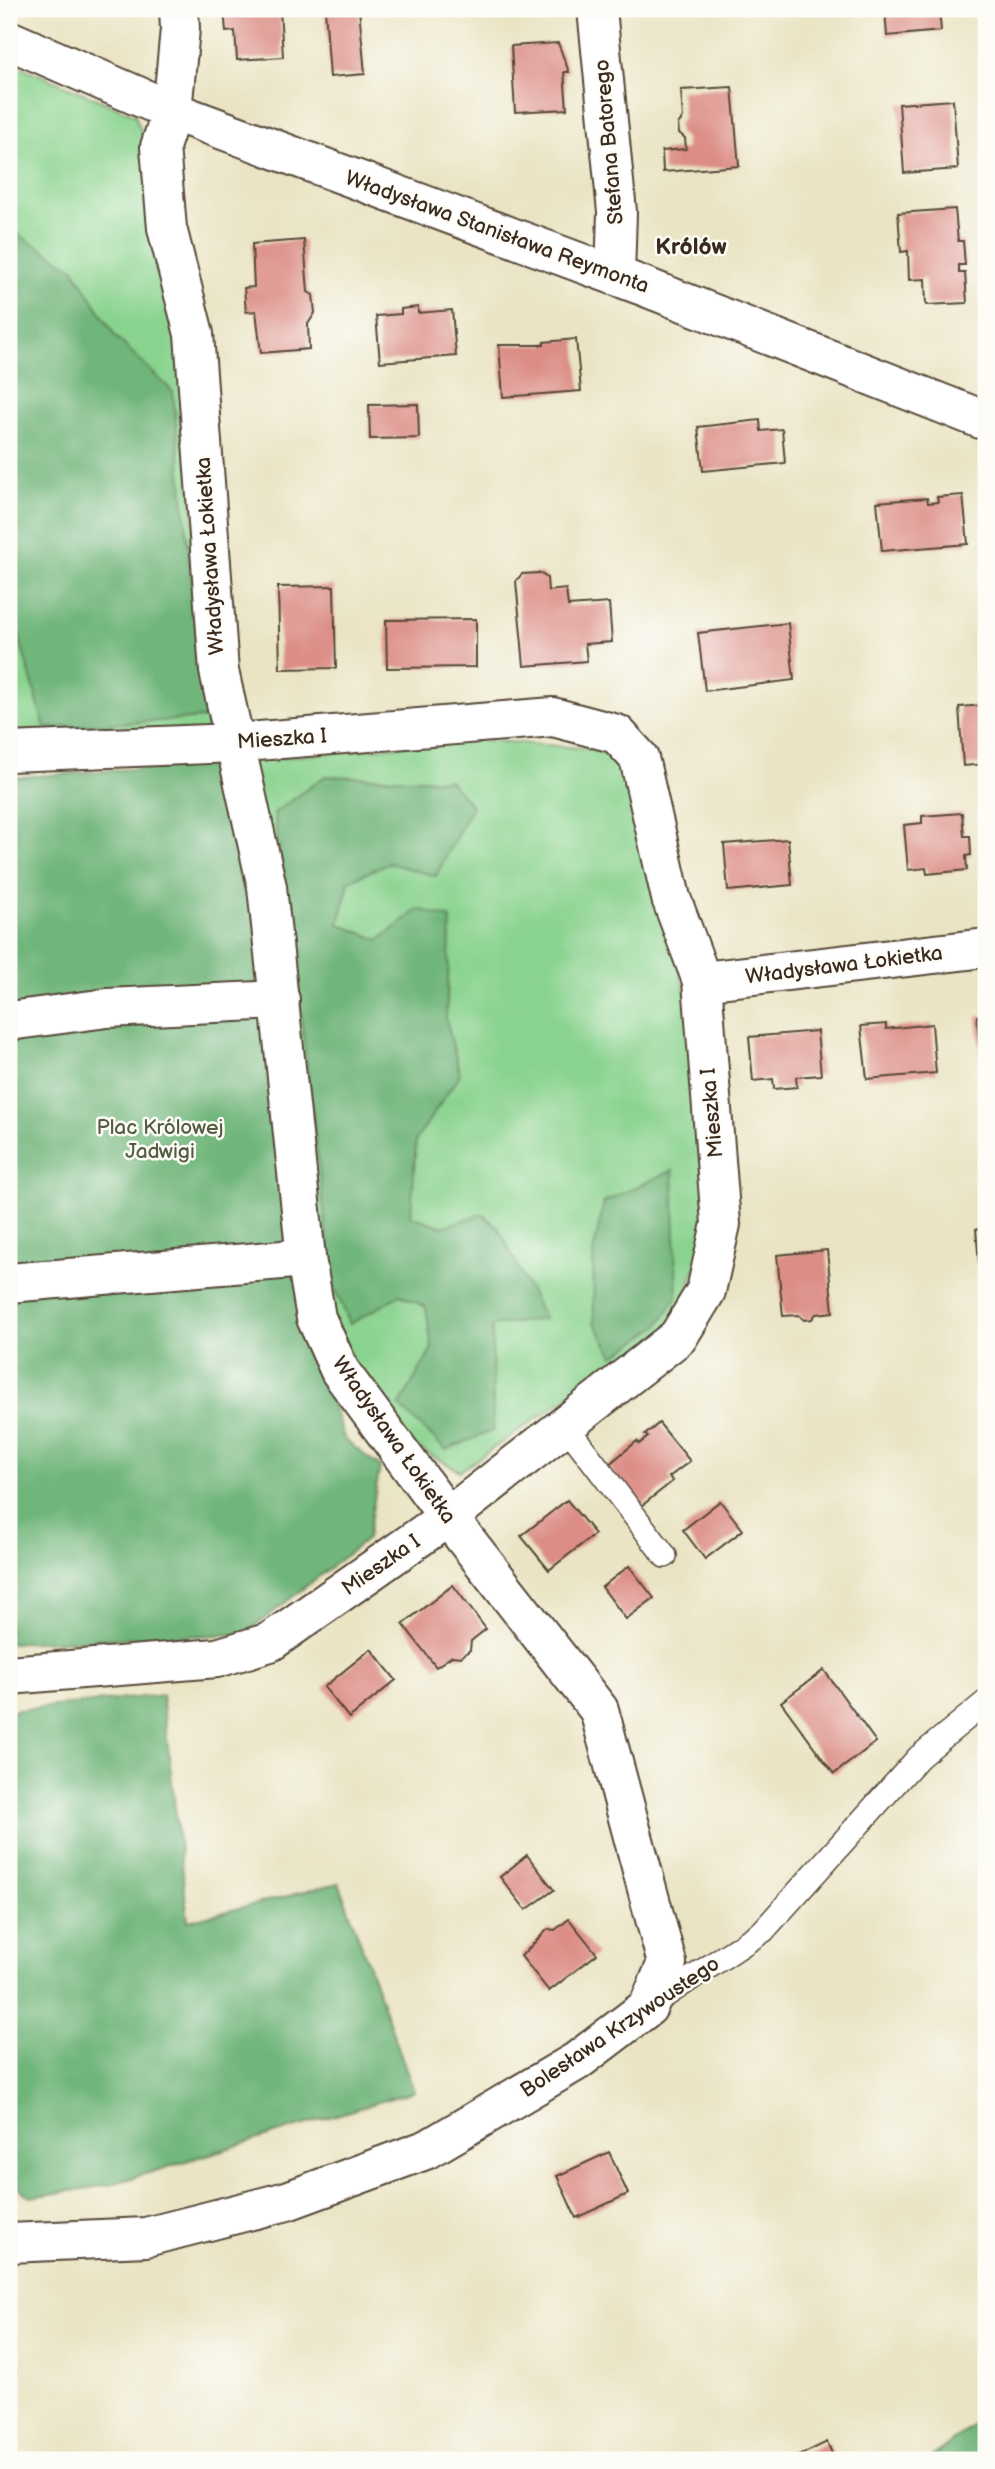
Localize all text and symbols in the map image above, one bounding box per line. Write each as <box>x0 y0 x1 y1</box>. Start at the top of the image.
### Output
street label: Stefana Batorego <box>589 58 629 226</box>
street label: Władysława Stanisława Reymonta <box>342 165 652 299</box>
district label: Królów <box>655 233 727 261</box>
street label: Władysława Łokietka <box>191 456 229 656</box>
street label: Mieszka I <box>236 723 328 755</box>
street label: Władysława Łokietka <box>744 941 944 989</box>
street label: Mieszka I <box>696 1067 728 1159</box>
park label: Plac Królowej Jadwigi <box>97 1115 223 1164</box>
street label: Władysława Łokietka <box>327 1352 461 1528</box>
street label: Mieszka I <box>337 1529 425 1601</box>
street label: Bolesława Krzywoustego <box>516 1951 724 2103</box>

